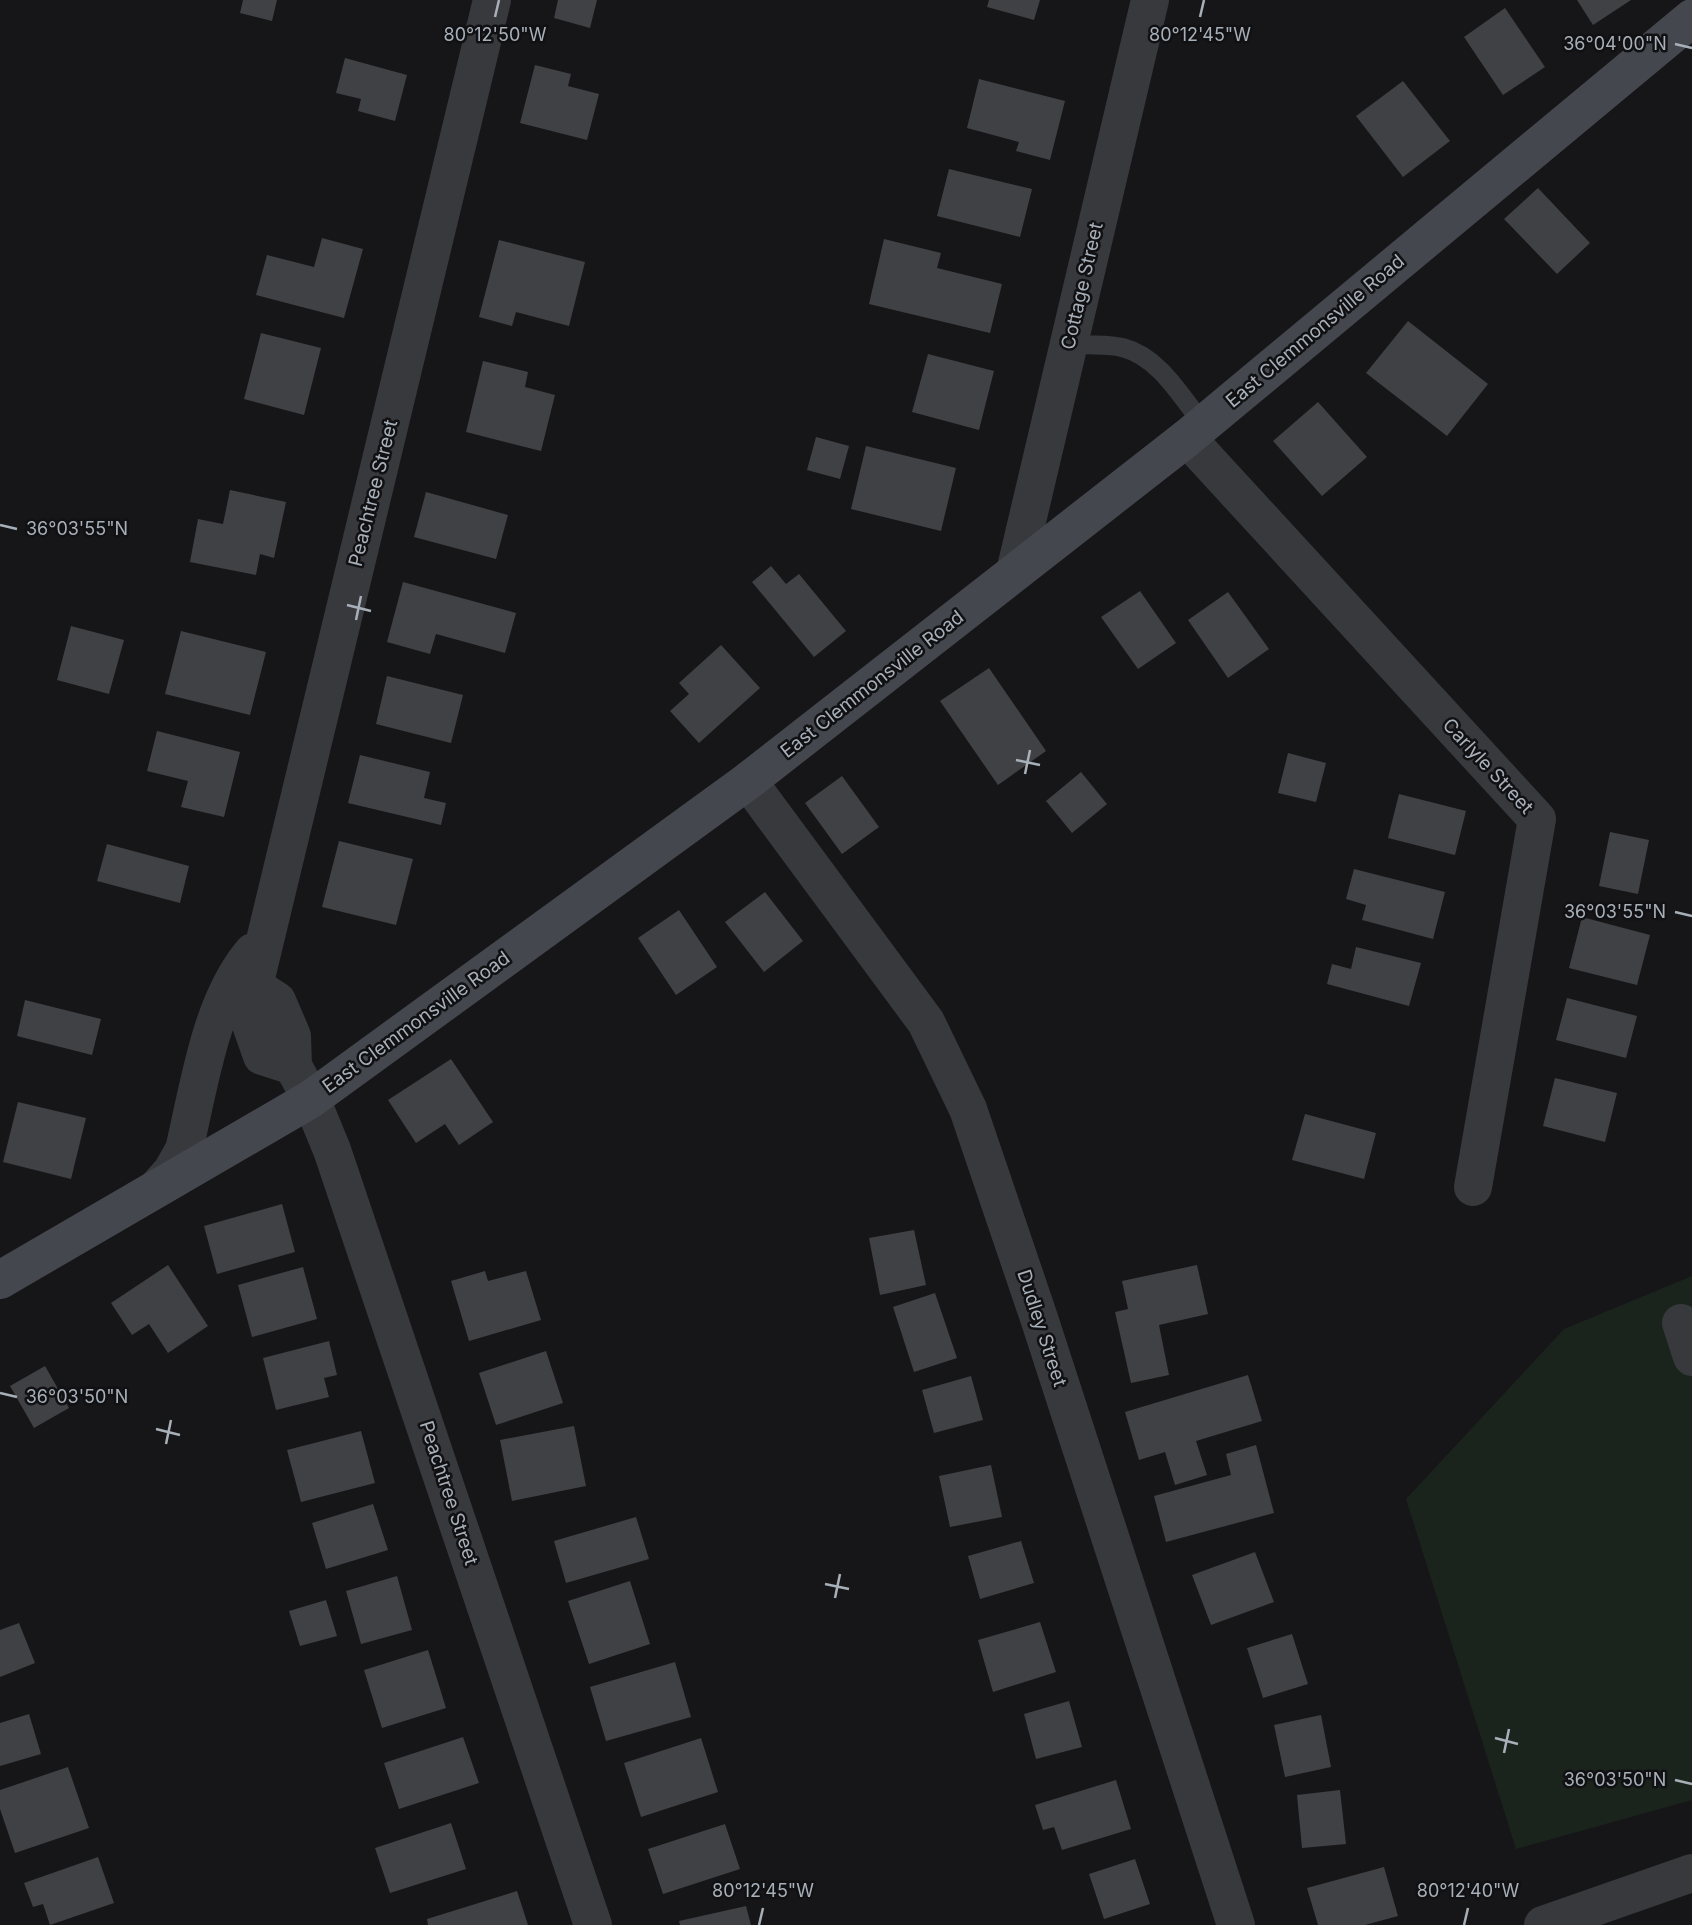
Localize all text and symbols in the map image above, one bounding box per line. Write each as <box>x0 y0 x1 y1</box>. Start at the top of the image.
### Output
text: 80°12'50"W <box>444 24 547 45</box>
text: 80°12'45"W <box>1149 24 1251 45</box>
text: 36°04'00"N <box>1563 33 1667 54</box>
street label: Cottage Street <box>1056 220 1108 352</box>
street label: East Clemmonsville Road <box>1221 250 1409 412</box>
street label: Peachtree Street <box>344 417 402 569</box>
text: 36°03'55"N <box>26 518 128 539</box>
street label: East Clemmonsville Road <box>776 605 968 763</box>
street label: Carlyle Street <box>1438 714 1538 818</box>
text: 36°03'55"N <box>1564 901 1666 922</box>
street label: East Clemmonsville Road <box>318 946 514 1098</box>
street label: Dudley Street <box>1012 1267 1072 1389</box>
text: 36°03'50"N <box>26 1386 128 1407</box>
street label: Peachtree Street <box>415 1418 483 1568</box>
text: 36°03'50"N <box>1564 1769 1666 1790</box>
text: 80°12'45"W <box>712 1880 814 1901</box>
text: 80°12'40"W <box>1417 1880 1519 1901</box>

